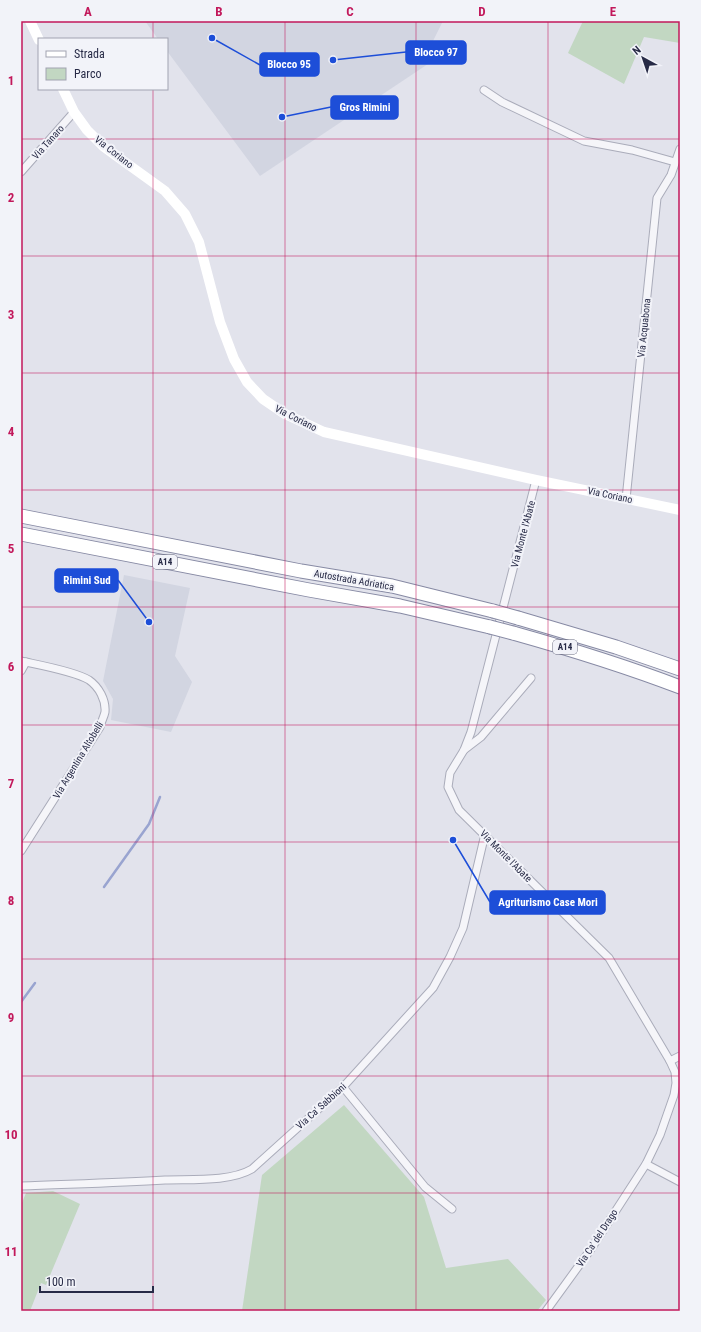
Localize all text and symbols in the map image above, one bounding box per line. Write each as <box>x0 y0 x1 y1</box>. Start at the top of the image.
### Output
text: A <box>84 4 92 19</box>
text: B <box>215 4 223 19</box>
text: C <box>346 4 354 19</box>
text: D <box>478 4 486 19</box>
text: E <box>610 4 617 19</box>
legend <box>38 38 168 90</box>
north arrow <box>623 38 663 78</box>
callout: Blocco 97 <box>406 41 466 64</box>
text: N <box>630 43 644 58</box>
text: Blocco 97 <box>414 46 458 59</box>
text: Strada <box>74 47 105 61</box>
callout: Blocco 95 <box>260 53 319 76</box>
text: Blocco 95 <box>267 58 311 71</box>
text: Parco <box>74 67 101 81</box>
text: 1 <box>8 73 14 88</box>
callout: Gros Rimini <box>331 96 398 119</box>
text: Gros Rimini <box>340 101 391 114</box>
street label: Via Tanaro <box>30 123 66 161</box>
street label: Via Coriano <box>93 134 135 170</box>
text: 2 <box>8 190 15 205</box>
street label: Via Acquabona <box>635 298 653 358</box>
text: 3 <box>8 307 14 322</box>
street label: Via Coriano <box>273 403 319 433</box>
text: 4 <box>8 424 15 439</box>
street label: Via Coriano <box>587 485 633 505</box>
street label: Via Monte l'Abate <box>509 499 537 569</box>
text: 5 <box>8 541 15 556</box>
road number: A14 <box>153 555 177 569</box>
street label: Autostrada Adriatica <box>313 568 395 592</box>
callout: Rimini Sud <box>55 569 118 592</box>
text: Rimini Sud <box>63 574 111 587</box>
road number: A14 <box>553 640 577 654</box>
text: 6 <box>8 659 15 674</box>
street label: Via Argentina Altobelli <box>51 720 105 800</box>
text: 7 <box>8 776 15 791</box>
street label: Via Monte l'Abate <box>478 828 534 884</box>
callout: Agriturismo Case Mori <box>490 891 605 914</box>
text: 8 <box>8 893 14 908</box>
text: Agriturismo Case Mori <box>498 896 598 909</box>
text: 9 <box>8 1010 14 1025</box>
street label: Via Ca' Sabbioni <box>294 1081 348 1131</box>
text: 10 <box>4 1127 18 1142</box>
street label: Via Ca' del Drago <box>574 1207 620 1269</box>
text: 11 <box>4 1244 18 1259</box>
scale bar <box>40 1268 153 1294</box>
text: 100 m <box>46 1275 76 1289</box>

